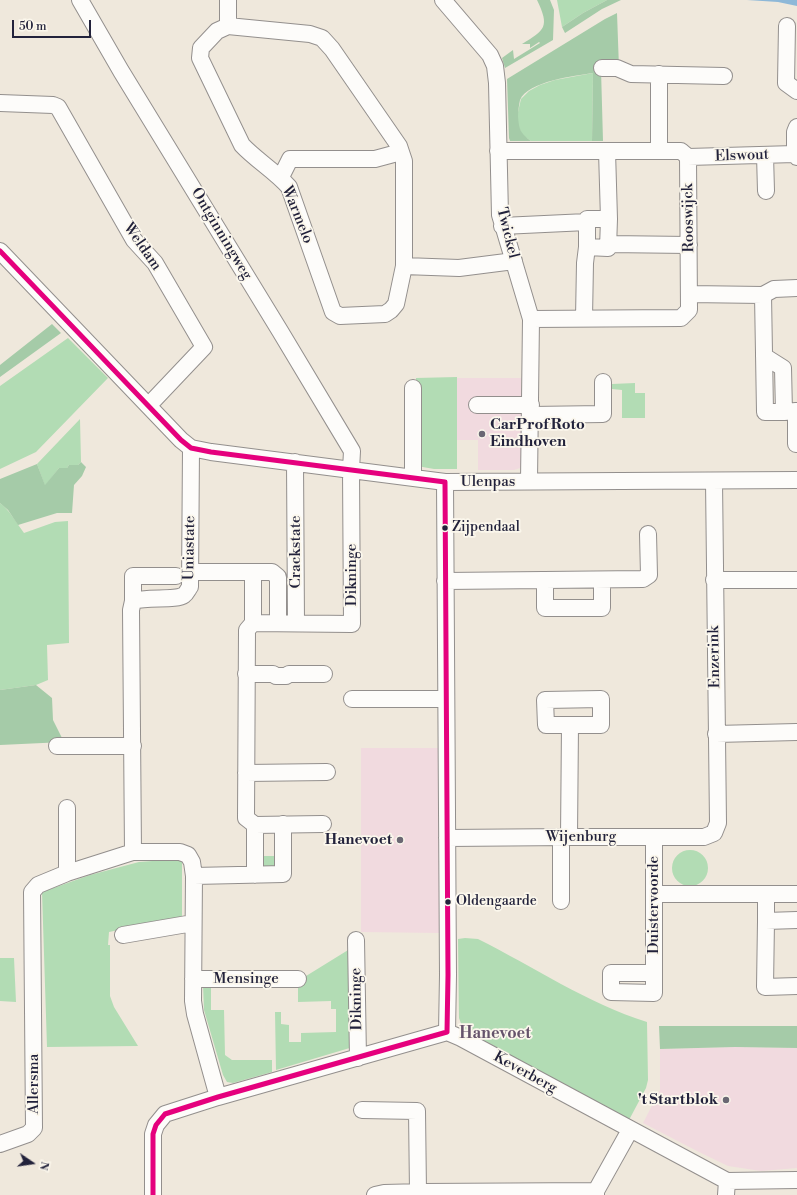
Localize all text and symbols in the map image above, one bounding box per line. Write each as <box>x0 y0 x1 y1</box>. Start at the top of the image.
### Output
scale bar <box>14 12 93 38</box>
text: 50 m <box>19 19 47 34</box>
street label: Elswout <box>715 146 769 166</box>
street label: Rooswijck <box>679 183 699 253</box>
street label: Warmelo <box>277 184 317 246</box>
street label: Ontginningweg <box>187 185 255 283</box>
street label: Twickel <box>492 206 522 260</box>
street label: Weldam <box>119 220 165 274</box>
place label: CarProf Roto Eindhoven <box>490 416 585 451</box>
marker: CarProf Roto Eindhoven <box>477 429 487 439</box>
street label: Ulenpas <box>461 473 515 491</box>
street label: Uniastate <box>180 515 200 581</box>
street label: Crackstate <box>287 516 305 588</box>
place label: Zijpendaal <box>452 520 520 536</box>
marker: Zijpendaal <box>440 523 450 533</box>
street label: Dikninge <box>343 544 361 606</box>
street label: Enzerink <box>705 626 725 688</box>
street label: Wijenburg <box>546 828 616 846</box>
place label: Hanevoet <box>325 831 392 849</box>
marker: Hanevoet <box>395 835 405 845</box>
street label: Duistervoorde <box>645 856 663 954</box>
place label: Oldengaarde <box>456 894 537 910</box>
marker: Oldengaarde <box>443 897 453 907</box>
street label: Dikninge <box>347 968 367 1030</box>
street label: Mensinge <box>213 970 279 988</box>
district label: Hanevoet <box>459 1024 531 1044</box>
street label: Keverberg <box>490 1048 560 1098</box>
street label: Allersma <box>25 1054 43 1114</box>
place label: 't Startblok <box>638 1091 718 1109</box>
marker: 't Startblok <box>721 1095 731 1105</box>
north arrow <box>12 1143 52 1183</box>
text: N <box>36 1160 51 1172</box>

